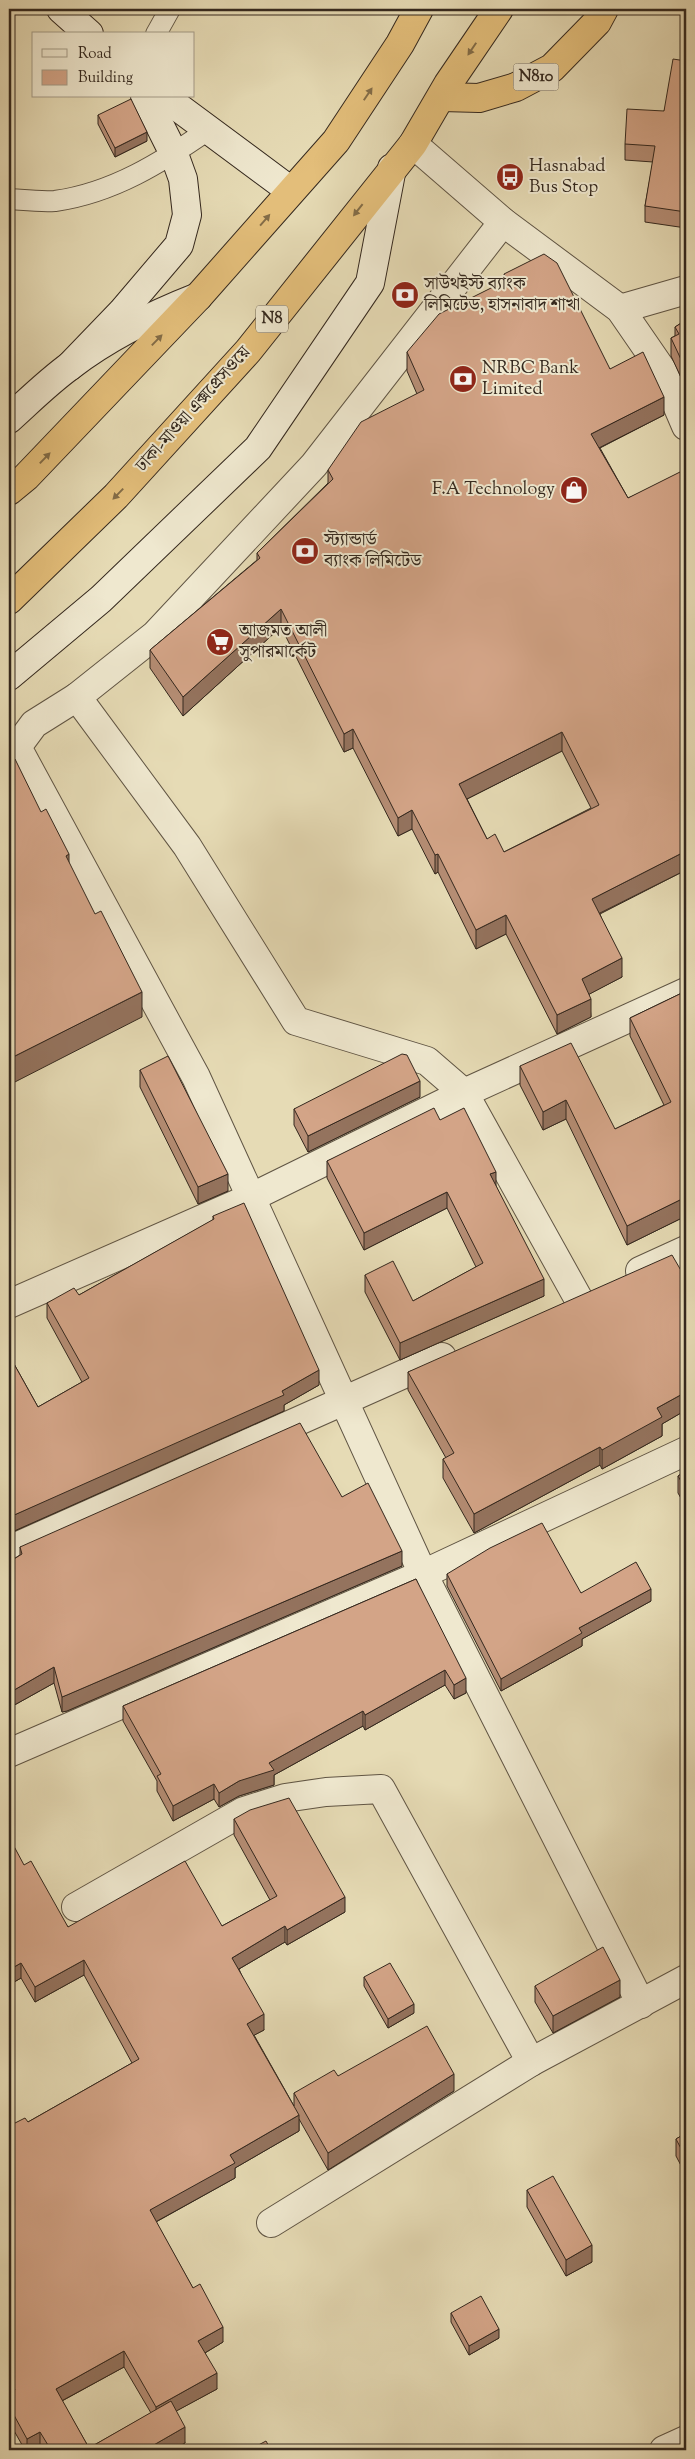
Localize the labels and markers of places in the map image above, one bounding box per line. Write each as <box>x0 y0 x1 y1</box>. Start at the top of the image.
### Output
place label: Hasnabad Bus Stop <box>529 154 605 201</box>
bus stop icon: Hasnabad Bus Stop <box>495 162 525 192</box>
place label: সাউথইস্ট ব্যাংক লিমিটেড, হাসনাবাদ শাখা <box>423 272 580 319</box>
bank icon: সাউথইস্ট ব্যাংক লিমিটেড, হাসনাবাদ শাখা <box>390 280 420 310</box>
place label: NRBC Bank Limited <box>482 356 579 403</box>
bank icon: NRBC Bank Limited <box>448 364 478 394</box>
shop icon: F.A Technology <box>559 475 589 505</box>
place label: F.A Technology <box>432 477 555 503</box>
place label: স্ট্যান্ডার্ড ব্যাংক লিমিটেড <box>323 528 422 575</box>
bank icon: স্ট্যান্ডার্ড ব্যাংক লিমিটেড <box>290 536 320 566</box>
place label: আজমত আলী সুপারমার্কেট <box>238 619 327 666</box>
supermarket icon: আজমত আলী সুপারমার্কেট <box>205 627 235 657</box>

